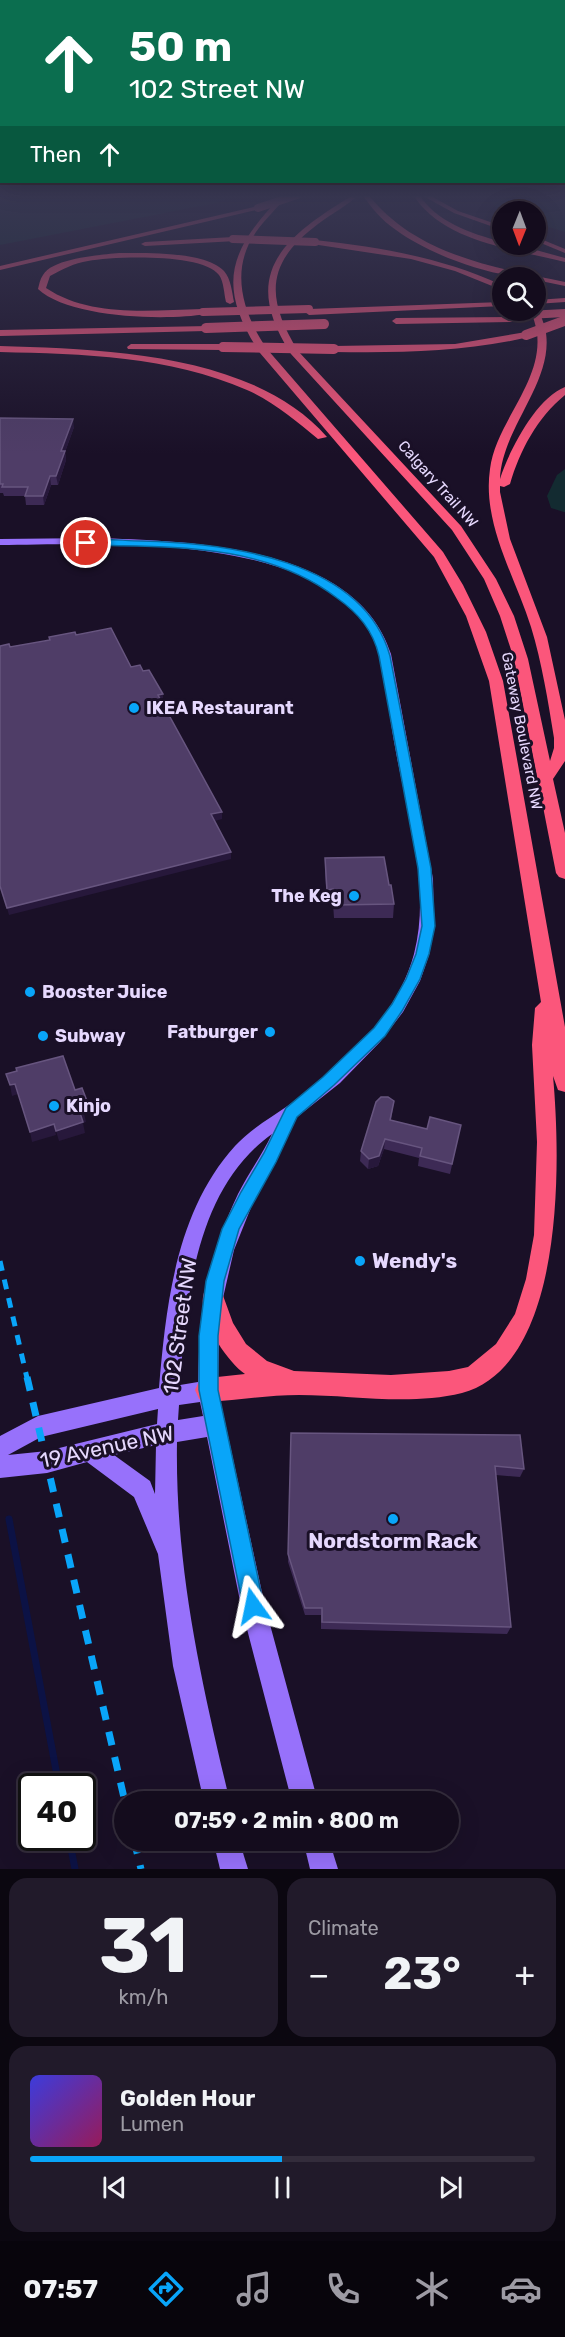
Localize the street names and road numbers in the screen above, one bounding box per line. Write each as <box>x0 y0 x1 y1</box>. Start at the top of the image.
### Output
street label: Calgary Trail NW <box>394 437 482 531</box>
street label: Gateway Boulevard NW <box>498 651 546 811</box>
street label: 102 Street NW <box>158 1256 201 1396</box>
street label: 19 Avenue NW <box>38 1420 176 1473</box>

